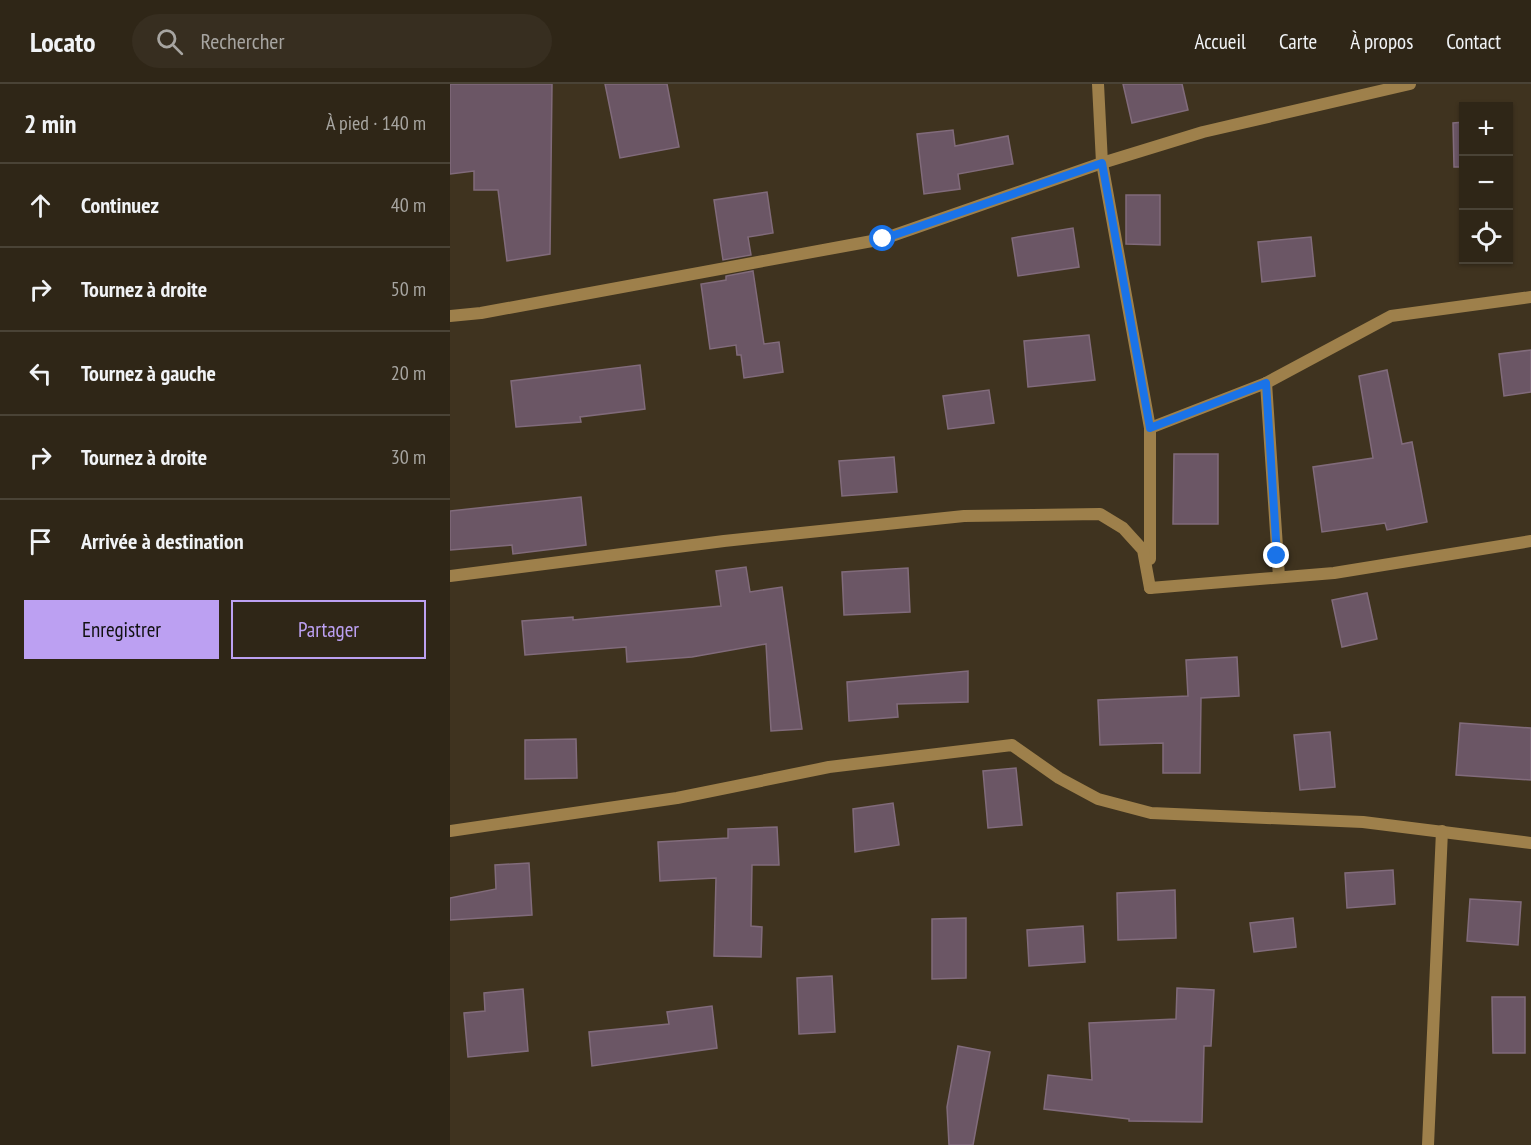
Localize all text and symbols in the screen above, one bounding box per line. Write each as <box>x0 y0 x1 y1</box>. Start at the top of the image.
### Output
search box <box>132 14 552 68</box>
text: Locato <box>30 23 96 60</box>
icon: search <box>153 25 186 58</box>
text: Rechercher <box>201 27 284 55</box>
text: Accueil <box>1194 28 1246 55</box>
text: Carte <box>1279 28 1317 55</box>
text: À propos <box>1350 28 1413 55</box>
text: Contact <box>1446 28 1501 55</box>
map controls <box>1459 102 1513 264</box>
button: + <box>1459 102 1513 156</box>
text: 2 min <box>24 107 77 140</box>
text: À pied · 140 m <box>326 110 426 136</box>
button: − <box>1459 156 1513 210</box>
icon: ahead <box>24 189 57 222</box>
text: Continuez <box>81 191 159 219</box>
text: 40 m <box>391 192 426 218</box>
button: locate <box>1459 210 1513 264</box>
route start <box>869 225 895 251</box>
icon: right <box>24 273 57 306</box>
text: Tournez à droite <box>81 275 207 303</box>
text: 50 m <box>391 276 426 302</box>
icon: left <box>24 357 57 390</box>
text: Tournez à gauche <box>81 359 216 387</box>
text: 20 m <box>391 360 426 386</box>
icon: right <box>24 441 57 474</box>
text: Tournez à droite <box>81 443 207 471</box>
text: 30 m <box>391 444 426 470</box>
icon: arrive <box>24 525 57 558</box>
text: Arrivée à destination <box>81 527 244 555</box>
route end <box>1263 542 1289 568</box>
button: Enregistrer <box>24 600 219 659</box>
button: Partager <box>231 600 426 659</box>

